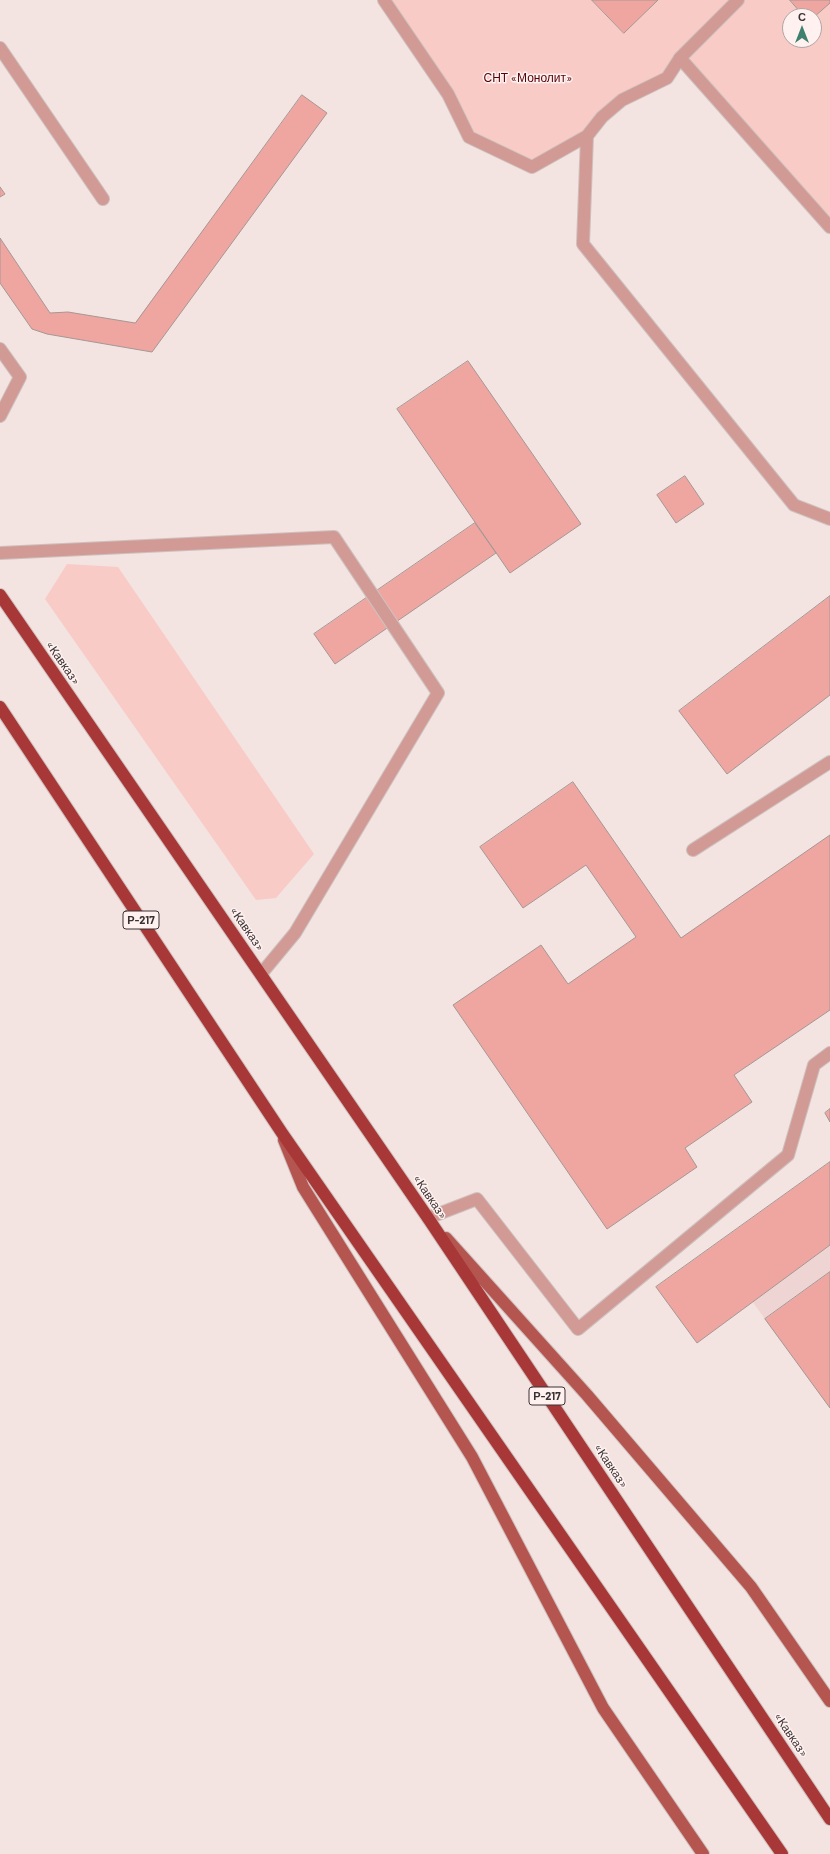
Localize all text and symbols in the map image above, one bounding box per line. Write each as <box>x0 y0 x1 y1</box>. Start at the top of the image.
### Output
north arrow <box>782 8 822 48</box>
text: С <box>798 10 806 23</box>
park label: СНТ «Монолит» <box>483 71 573 85</box>
street label: «Кавказ» <box>43 638 83 688</box>
street label: «Кавказ» <box>227 904 267 954</box>
road number: Р-217 <box>123 911 159 929</box>
street label: «Кавказ» <box>410 1172 450 1222</box>
road number: Р-217 <box>529 1387 565 1405</box>
street label: «Кавказ» <box>591 1441 631 1491</box>
street label: «Кавказ» <box>771 1710 811 1760</box>

